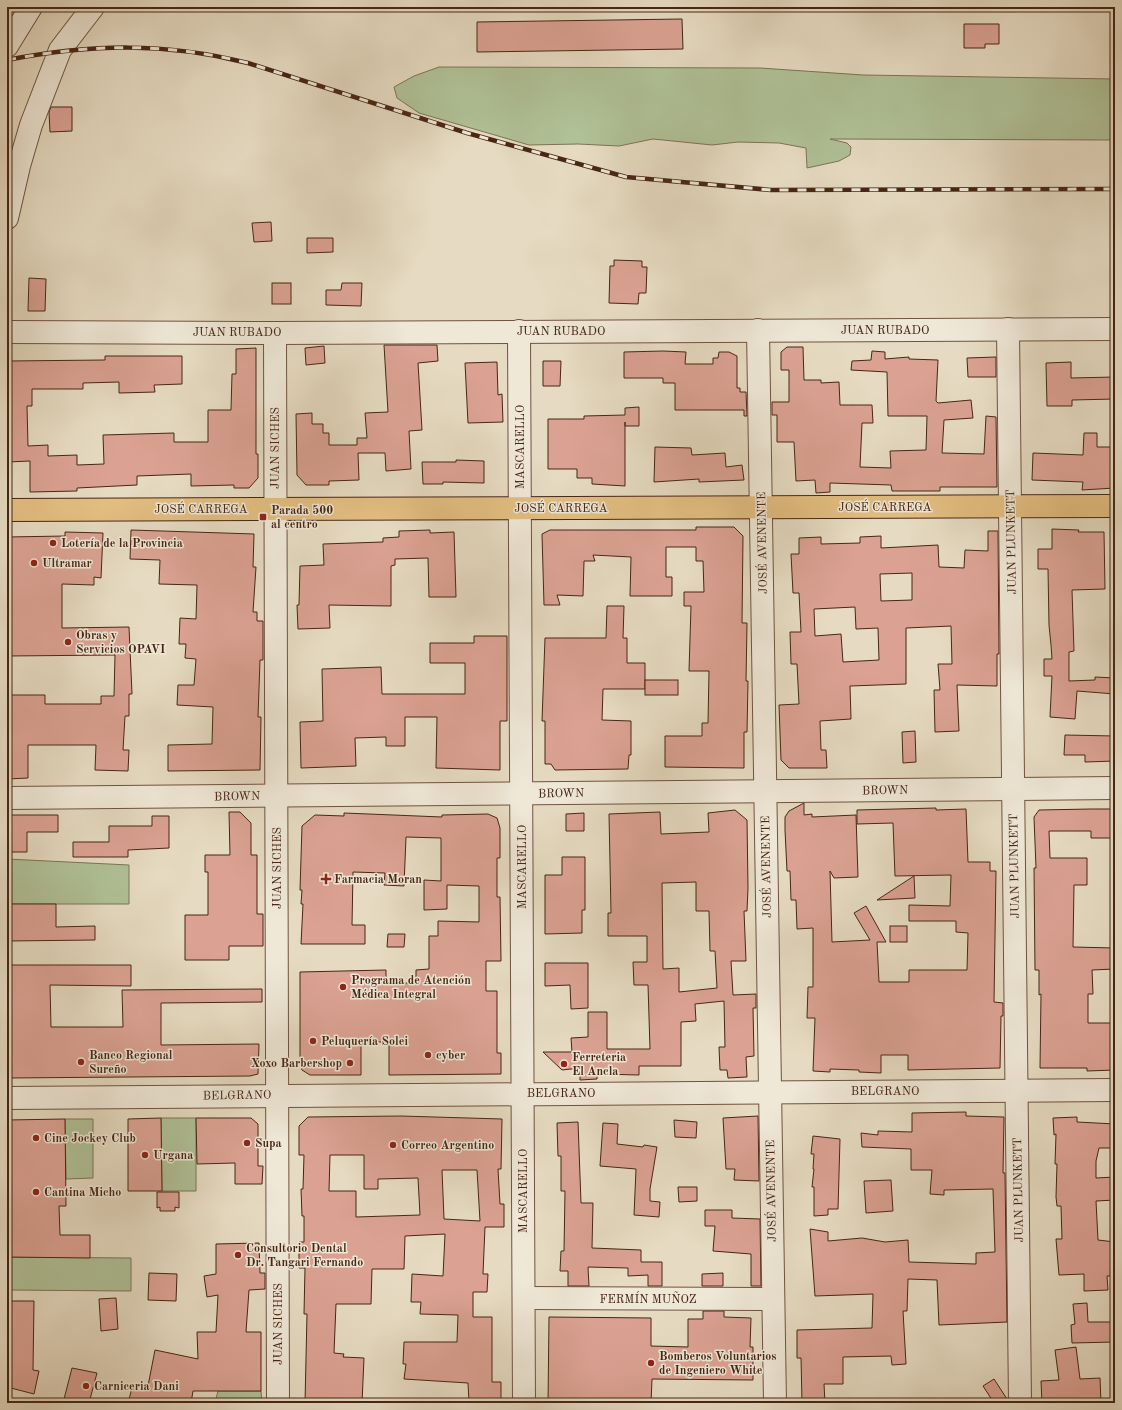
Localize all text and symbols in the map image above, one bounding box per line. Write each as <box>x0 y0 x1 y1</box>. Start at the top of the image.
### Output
street label: JUAN RUBADO <box>841 325 929 337</box>
street label: JUAN RUBADO <box>517 326 605 338</box>
street label: JUAN RUBADO <box>193 327 281 339</box>
street label: MASCARELLO <box>515 405 527 489</box>
street label: JUAN SICHES <box>270 407 282 489</box>
street label: JUAN PLUNKETT <box>1005 489 1019 595</box>
street label: JOSÉ AVENENTE <box>753 492 770 594</box>
street label: JOSÉ CARREGA <box>838 499 932 514</box>
street label: JOSÉ CARREGA <box>514 500 608 515</box>
street label: JOSÉ CARREGA <box>154 501 248 516</box>
place label: Parada 500 al centro <box>271 504 333 531</box>
marker: Parada 500 al centro <box>258 512 268 522</box>
marker: Lotería de la Provincia <box>48 538 58 548</box>
place label: Lotería de la Provincia <box>61 538 183 550</box>
marker: Ultramar <box>29 558 39 568</box>
place label: Ultramar <box>42 558 92 570</box>
place label: Obras y Servicios OPAVI <box>76 630 165 656</box>
marker: Obras y Servicios OPAVI <box>63 637 73 647</box>
street label: BROWN <box>862 785 908 797</box>
street label: BROWN <box>538 788 584 800</box>
street label: BROWN <box>214 791 260 803</box>
street label: JUAN PLUNKETT <box>1008 813 1022 919</box>
street label: JOSÉ AVENENTE <box>757 816 774 918</box>
street label: MASCARELLO <box>517 825 529 909</box>
street label: JUAN SICHES <box>272 827 284 909</box>
marker: Farmacia Moran <box>321 874 331 884</box>
place label: Farmacia Moran <box>334 874 422 886</box>
place label: Programa de Atención Médica Integral <box>351 975 471 1001</box>
marker: Programa de Atención Médica Integral <box>338 982 348 992</box>
marker: Peluquería Solei <box>308 1036 318 1046</box>
place label: Peluquería Solei <box>321 1036 408 1048</box>
place label: Banco Regional Sureño <box>89 1050 173 1076</box>
marker: cyber <box>423 1050 433 1060</box>
place label: cyber <box>436 1050 465 1062</box>
place label: Ferreteria El Ancla <box>572 1052 626 1078</box>
marker: Banco Regional Sureño <box>76 1057 86 1067</box>
place label: Xoxo Barbershop <box>251 1058 342 1070</box>
marker: Xoxo Barbershop <box>345 1058 355 1068</box>
marker: Ferreteria El Ancla <box>559 1059 569 1069</box>
street label: BELGRANO <box>851 1086 919 1098</box>
street label: BELGRANO <box>527 1088 595 1100</box>
street label: BELGRANO <box>203 1089 271 1103</box>
marker: Cine Jockey Club <box>31 1133 41 1143</box>
place label: Cine Jockey Club <box>44 1133 136 1145</box>
street label: JUAN PLUNKETT <box>1012 1137 1026 1243</box>
marker: Supa <box>242 1138 252 1148</box>
place label: Supa <box>255 1138 282 1150</box>
marker: Correo Argentino <box>388 1140 398 1150</box>
place label: Correo Argentino <box>401 1140 494 1152</box>
street label: JOSÉ AVENENTE <box>762 1140 779 1242</box>
street label: MASCARELLO <box>518 1149 530 1233</box>
marker: Urgana <box>140 1150 150 1160</box>
place label: Urgana <box>153 1150 193 1162</box>
marker: Cantina Micho <box>31 1187 41 1197</box>
place label: Cantina Micho <box>44 1187 121 1199</box>
place label: Consultorio Dental Dr. Tangari Fernando <box>246 1243 363 1269</box>
marker: Consultorio Dental Dr. Tangari Fernando <box>233 1250 243 1260</box>
street label: JUAN SICHES <box>273 1283 285 1365</box>
street label: FERMÍN MUÑOZ <box>599 1291 697 1306</box>
place label: Bomberos Voluntarios de Ingeniero White <box>659 1351 777 1377</box>
marker: Bomberos Voluntarios de Ingeniero White <box>646 1358 656 1368</box>
marker: Carniceria Dani <box>81 1381 91 1391</box>
place label: Carniceria Dani <box>94 1381 179 1393</box>

